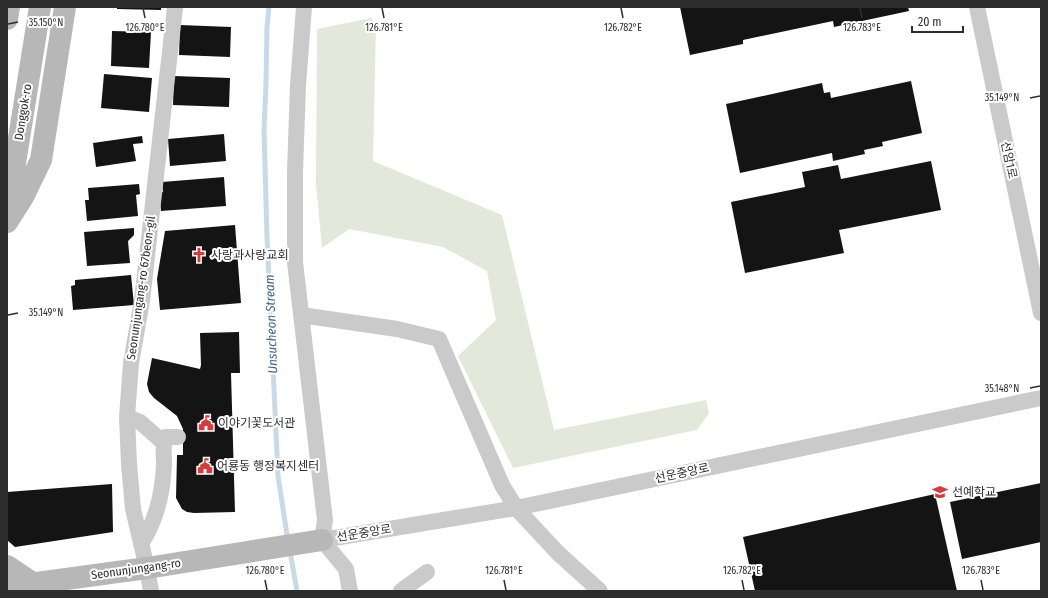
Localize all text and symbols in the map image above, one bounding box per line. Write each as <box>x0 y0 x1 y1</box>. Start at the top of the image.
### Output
scale bar <box>912 8 963 34</box>
text: 20 m <box>918 15 942 29</box>
text: 35.150°N <box>29 17 63 29</box>
text: 126.780°E <box>126 22 165 34</box>
text: 126.781°E <box>365 22 403 34</box>
text: 126.782°E <box>604 22 642 34</box>
text: 126.783°E <box>843 22 881 34</box>
street label: Donggok-ro <box>12 83 34 141</box>
text: 35.149°N <box>985 92 1019 104</box>
street label: 선암1로 <box>998 140 1020 180</box>
street label: Seonunjungang-ro 67beon-gil <box>124 215 158 361</box>
church icon: 사랑과사랑교회 <box>190 246 208 264</box>
place label: 사랑과사랑교회 <box>211 248 288 262</box>
water label: Unsucheon Stream <box>262 274 280 374</box>
text: 35.149°N <box>29 307 63 319</box>
text: 35.148°N <box>985 383 1019 395</box>
public building icon: 이야기꽃도서관 <box>197 414 215 432</box>
place label: 이야기꽃도서관 <box>218 416 295 430</box>
public building icon: 어룡동 행정복지센터 <box>196 457 214 475</box>
place label: 어룡동 행정복지센터 <box>217 459 319 473</box>
street label: 선운중앙로 <box>654 460 710 486</box>
school or university icon: 선예학교 <box>931 483 949 501</box>
place label: 선예학교 <box>952 485 996 499</box>
street label: 선운중앙로 <box>336 522 392 544</box>
street label: Seonunjungang-ro <box>90 556 182 582</box>
text: 126.780°E <box>246 565 285 577</box>
text: 126.781°E <box>485 565 523 577</box>
text: 126.782°E <box>723 565 761 577</box>
text: 126.783°E <box>962 565 1000 577</box>

